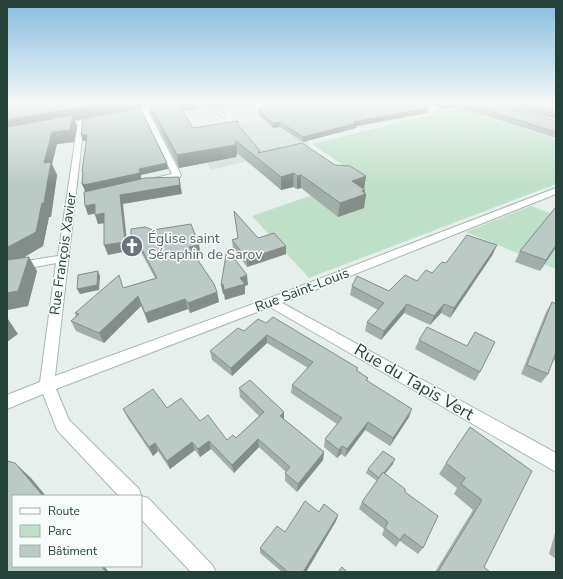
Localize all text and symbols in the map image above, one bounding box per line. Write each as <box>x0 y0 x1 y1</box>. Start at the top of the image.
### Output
street label: Rue François Xavier <box>45 192 81 316</box>
place label: Église saint Séraphin de Sarov <box>148 229 263 264</box>
church icon: Église saint Séraphin de Sarov <box>119 233 145 259</box>
street label: Rue Saint-Louis <box>252 263 352 317</box>
street label: Rue du Tapis Vert <box>350 338 479 426</box>
legend <box>12 495 142 567</box>
text: Route <box>48 503 80 519</box>
text: Parc <box>48 523 72 539</box>
text: Bâtiment <box>48 543 98 559</box>

